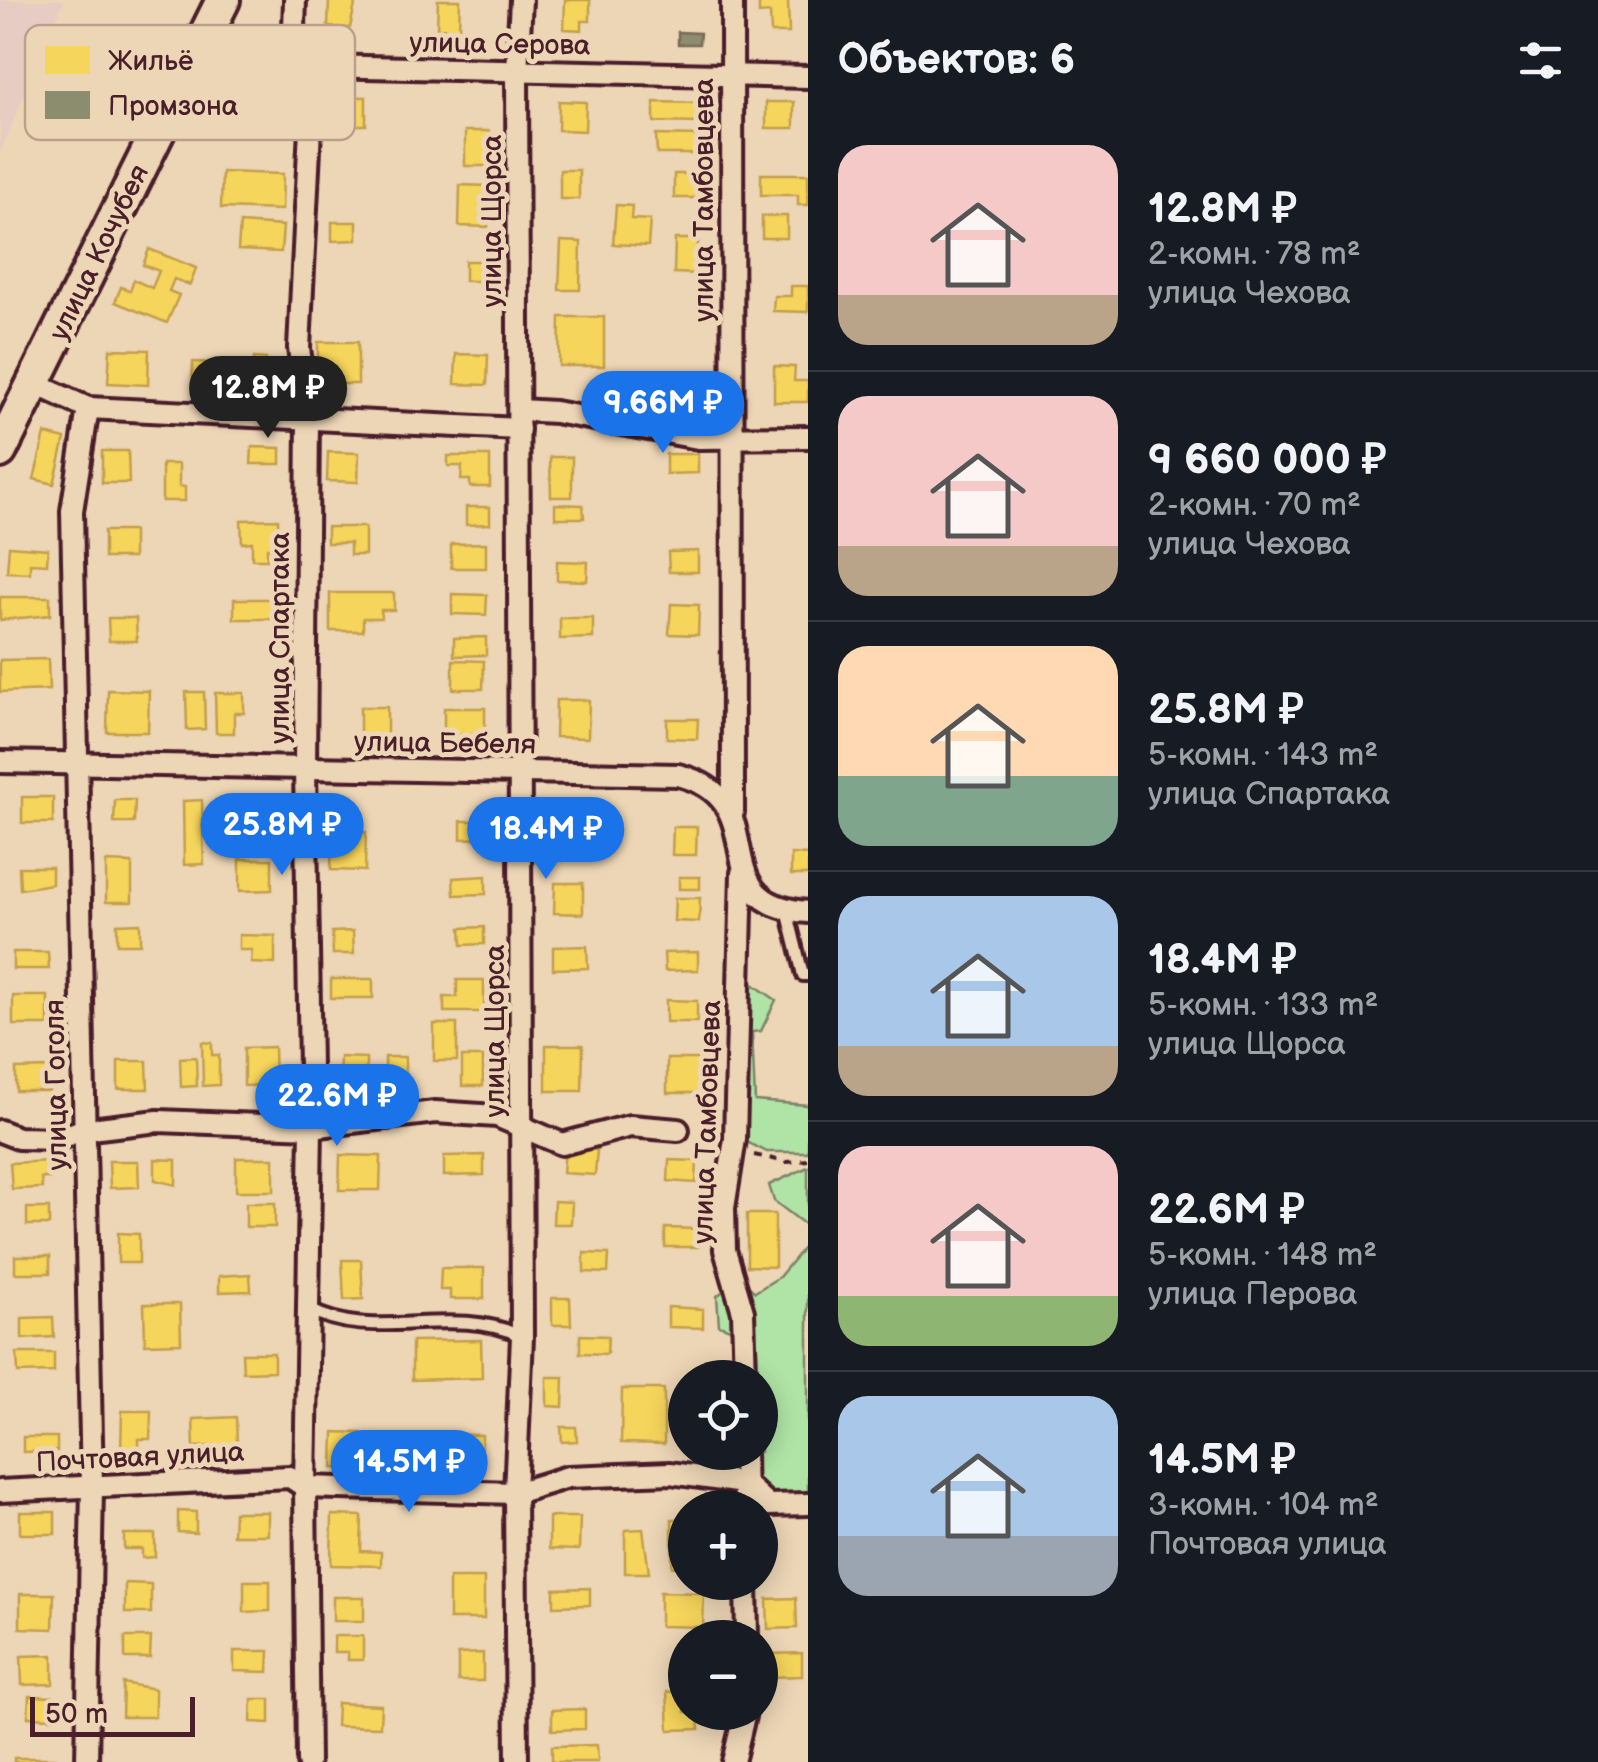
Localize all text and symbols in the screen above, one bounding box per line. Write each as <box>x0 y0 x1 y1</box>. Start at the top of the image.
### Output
legend <box>25 25 355 140</box>
street label: улица Серова <box>409 26 591 63</box>
icon: filters <box>1513 33 1568 88</box>
text: Объектов: 6 <box>838 35 1075 86</box>
text: Жильё <box>108 45 193 78</box>
street label: улица Тамбовцева <box>688 77 721 322</box>
text: Промзона <box>108 90 239 123</box>
street label: улица Щорса <box>476 134 509 308</box>
street label: улица Кочубея <box>43 159 156 346</box>
text: 12.8M ₽ <box>1148 184 1297 235</box>
icon: home <box>918 185 1038 305</box>
text: 2-комн. · 78 m² <box>1148 235 1361 274</box>
text: улица Чехова <box>1148 274 1351 313</box>
pin: 12.8M ₽ <box>176 356 360 441</box>
text: 12.8M ₽ <box>211 369 325 408</box>
pin: 9.66M ₽ <box>571 371 755 456</box>
text: 9.66M ₽ <box>603 384 723 423</box>
text: 9 660 000 ₽ <box>1148 435 1387 486</box>
icon: home <box>918 436 1038 556</box>
text: 2-комн. · 70 m² <box>1148 486 1361 525</box>
text: улица Чехова <box>1148 525 1351 564</box>
street label: улица Спартака <box>264 532 297 744</box>
text: 25.8M ₽ <box>1148 685 1304 736</box>
icon: home <box>918 686 1038 806</box>
street label: улица Бебеля <box>353 725 536 762</box>
text: 5-комн. · 143 m² <box>1148 736 1378 775</box>
text: улица Спартака <box>1148 775 1390 814</box>
pin: 25.8M ₽ <box>190 793 374 878</box>
pin: 18.4M ₽ <box>454 797 638 882</box>
text: 25.8M ₽ <box>223 806 341 845</box>
text: 18.4M ₽ <box>489 810 603 849</box>
text: 18.4M ₽ <box>1148 935 1297 986</box>
icon: home <box>918 936 1038 1056</box>
street label: улица Щорса <box>479 944 512 1118</box>
text: 5-комн. · 133 m² <box>1148 986 1378 1025</box>
street label: улица Гоголя <box>39 999 74 1171</box>
street label: улица Тамбовцева <box>687 999 728 1245</box>
text: улица Щорса <box>1148 1025 1346 1064</box>
pin: 22.6M ₽ <box>245 1064 429 1149</box>
text: 22.6M ₽ <box>277 1077 397 1116</box>
text: 22.6M ₽ <box>1148 1185 1305 1236</box>
icon: home <box>918 1186 1038 1306</box>
text: 5-комн. · 148 m² <box>1148 1236 1377 1275</box>
text: улица Перова <box>1148 1275 1357 1314</box>
map controls <box>668 1360 778 1730</box>
button: locate <box>668 1360 778 1470</box>
pin: 14.5M ₽ <box>317 1430 501 1515</box>
text: 14.5M ₽ <box>1148 1435 1296 1486</box>
street label: Почтовая улица <box>35 1436 246 1479</box>
icon: home <box>918 1436 1038 1556</box>
text: 14.5M ₽ <box>353 1443 465 1482</box>
text: 3-комн. · 104 m² <box>1148 1486 1379 1525</box>
button: + <box>668 1490 778 1600</box>
text: Почтовая улица <box>1148 1525 1387 1564</box>
button: − <box>668 1620 778 1730</box>
scale bar <box>30 1692 195 1736</box>
text: 50 m <box>45 1698 108 1731</box>

